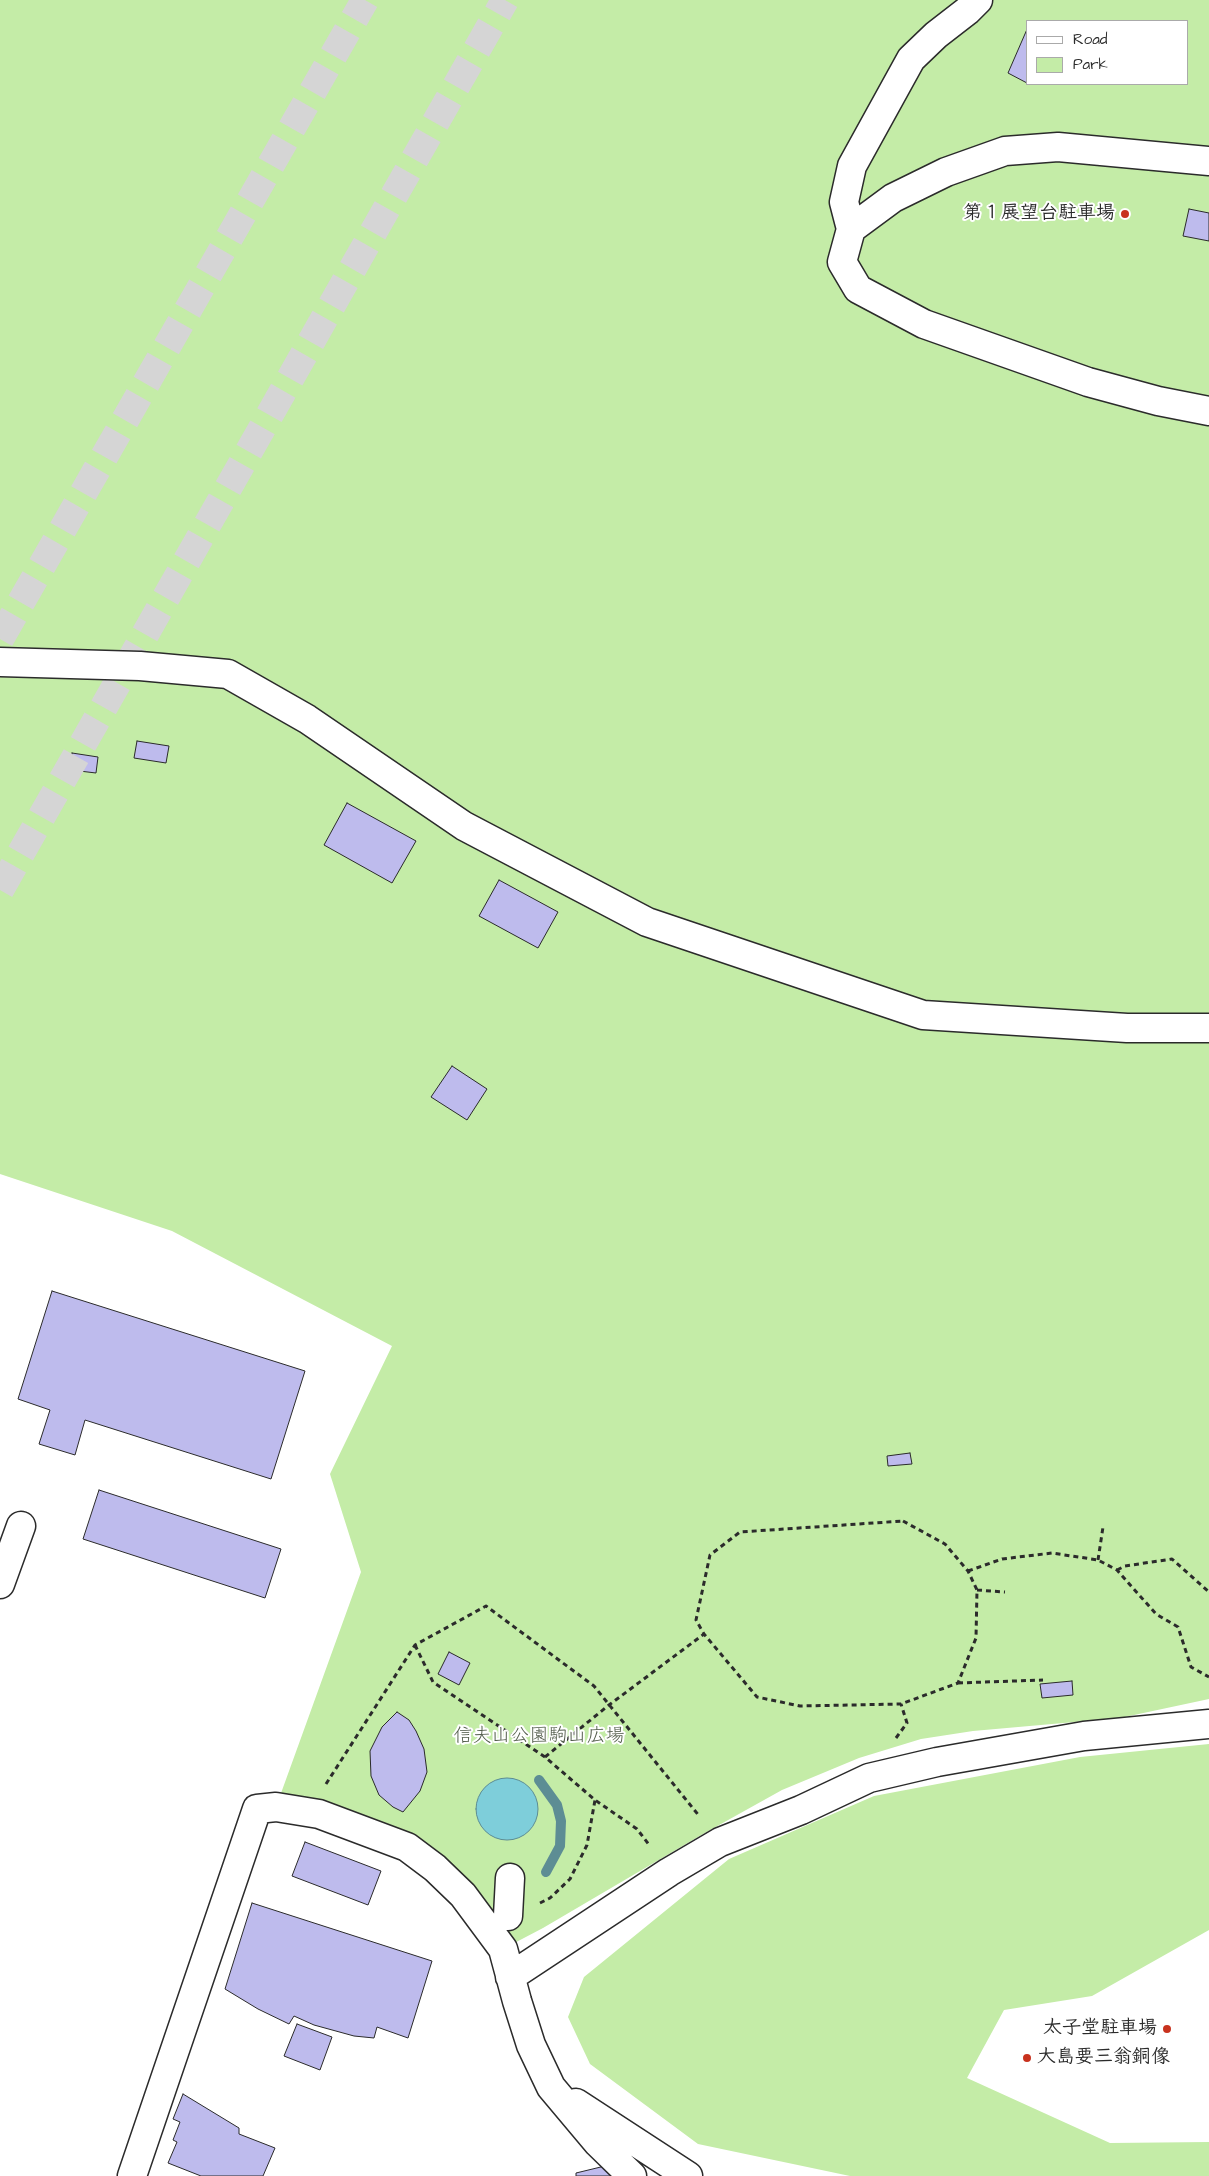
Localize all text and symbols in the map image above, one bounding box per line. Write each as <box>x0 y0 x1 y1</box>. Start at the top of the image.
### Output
legend <box>1026 20 1189 85</box>
text: Road <box>1073 29 1107 50</box>
text: Park <box>1073 54 1108 75</box>
place label: 第１展望台駐車場 <box>963 203 1115 225</box>
marker: 第１展望台駐車場 <box>1119 208 1131 220</box>
park label: 信夫山公園駒山広場 <box>454 1726 624 1748</box>
place label: 太子堂駐車場 <box>1043 2018 1157 2040</box>
marker: 太子堂駐車場 <box>1161 2023 1173 2035</box>
place label: 大島要三翁銅像 <box>1037 2047 1170 2069</box>
marker: 大島要三翁銅像 <box>1021 2052 1033 2064</box>

